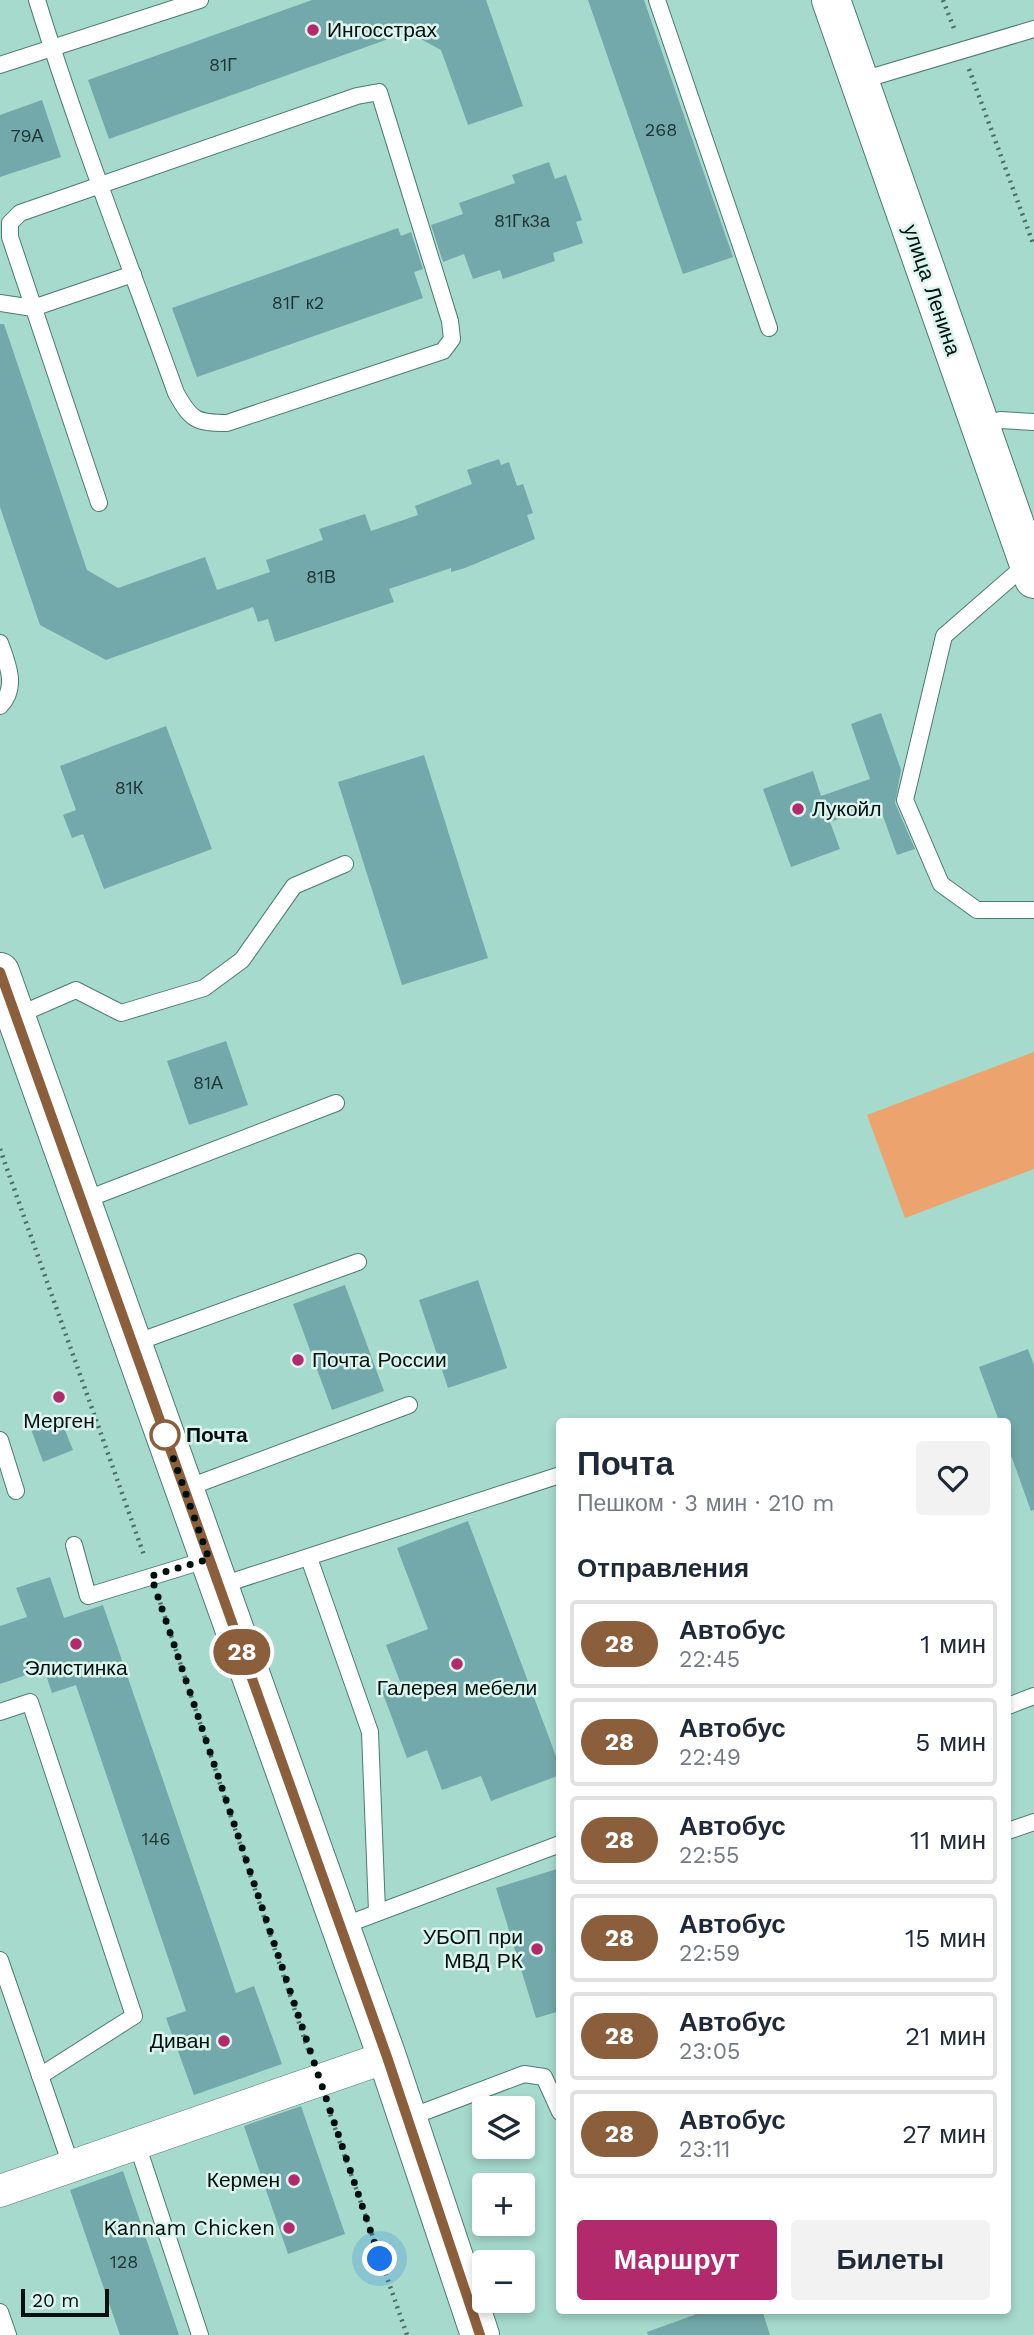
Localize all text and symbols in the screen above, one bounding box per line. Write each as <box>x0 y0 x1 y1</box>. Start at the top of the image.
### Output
place label: Ингосстрах <box>327 17 438 42</box>
marker: Ингосстрах <box>305 22 321 38</box>
house number: 81Г <box>209 54 237 75</box>
house number: 268 <box>645 119 677 140</box>
house number: 79А <box>10 125 44 146</box>
house number: 81Гк3а <box>494 210 551 231</box>
street label: улица Ленина <box>898 221 967 359</box>
house number: 81Г к2 <box>272 292 324 313</box>
house number: 81В <box>306 566 336 587</box>
house number: 81К <box>115 777 144 798</box>
place label: Лукойл <box>812 796 882 821</box>
marker: Лукойл <box>790 801 806 817</box>
house number: 81А <box>193 1072 223 1093</box>
place label: Почта России <box>312 1347 447 1372</box>
marker: Почта России <box>290 1352 306 1368</box>
marker: Мерген <box>51 1389 67 1405</box>
place label: Мерген <box>23 1408 95 1433</box>
marker: Почта <box>150 1420 180 1450</box>
place label: Почта <box>186 1422 248 1447</box>
button: heart <box>916 1441 990 1515</box>
text: Почта <box>577 1444 674 1483</box>
text: Пешком · 3 мин · 210 m <box>577 1490 835 1517</box>
text: Отправления <box>577 1553 749 1583</box>
text: Автобус <box>679 1615 786 1645</box>
line badge: 28 <box>210 1629 274 1675</box>
text: 1 мин <box>920 1629 986 1659</box>
text: 28 <box>605 1630 634 1658</box>
marker: Элистинка <box>68 1636 84 1652</box>
text: 28 <box>227 1638 257 1666</box>
text: 22:45 <box>679 1646 740 1673</box>
place label: Элистинка <box>24 1655 128 1680</box>
marker: Галерея мебели <box>449 1656 465 1672</box>
place label: Галерея мебели <box>377 1675 537 1700</box>
text: Автобус <box>679 1713 786 1743</box>
text: 5 мин <box>915 1727 986 1757</box>
text: 28 <box>605 1728 634 1756</box>
text: 22:49 <box>679 1744 741 1771</box>
text: Автобус <box>679 1811 786 1841</box>
text: 11 мин <box>910 1825 986 1855</box>
text: 28 <box>605 1826 634 1854</box>
house number: 146 <box>142 1828 170 1849</box>
text: 22:55 <box>679 1842 739 1869</box>
text: Автобус <box>679 1909 786 1939</box>
text: 15 мин <box>905 1923 986 1953</box>
place label: УБОП при МВД РК <box>423 1924 524 1973</box>
text: 28 <box>605 1924 634 1952</box>
text: 22:59 <box>679 1940 740 1967</box>
marker: УБОП при МВД РК <box>529 1941 545 1957</box>
text: Автобус <box>679 2007 786 2037</box>
text: 21 мин <box>905 2021 986 2051</box>
text: 28 <box>605 2022 634 2050</box>
place label: Диван <box>150 2028 210 2053</box>
marker: Диван <box>216 2033 232 2049</box>
text: 23:05 <box>679 2038 740 2065</box>
map controls <box>472 2096 535 2313</box>
button: layers <box>472 2096 535 2159</box>
text: Автобус <box>679 2105 786 2135</box>
text: 27 мин <box>902 2119 986 2149</box>
text: 28 <box>605 2120 634 2148</box>
text: 23:11 <box>679 2136 731 2163</box>
place label: Кермен <box>207 2167 280 2192</box>
marker: Кермен <box>286 2172 302 2188</box>
button: + <box>472 2173 535 2236</box>
place label: Kannam Chicken <box>103 2215 275 2240</box>
marker: Kannam Chicken <box>281 2220 297 2236</box>
button: Маршрут <box>577 2220 777 2300</box>
button: Билеты <box>791 2220 990 2300</box>
your location <box>362 2241 397 2276</box>
button: − <box>472 2250 535 2313</box>
house number: 128 <box>110 2251 138 2272</box>
scale bar <box>21 2286 108 2318</box>
text: 20 m <box>32 2289 79 2312</box>

